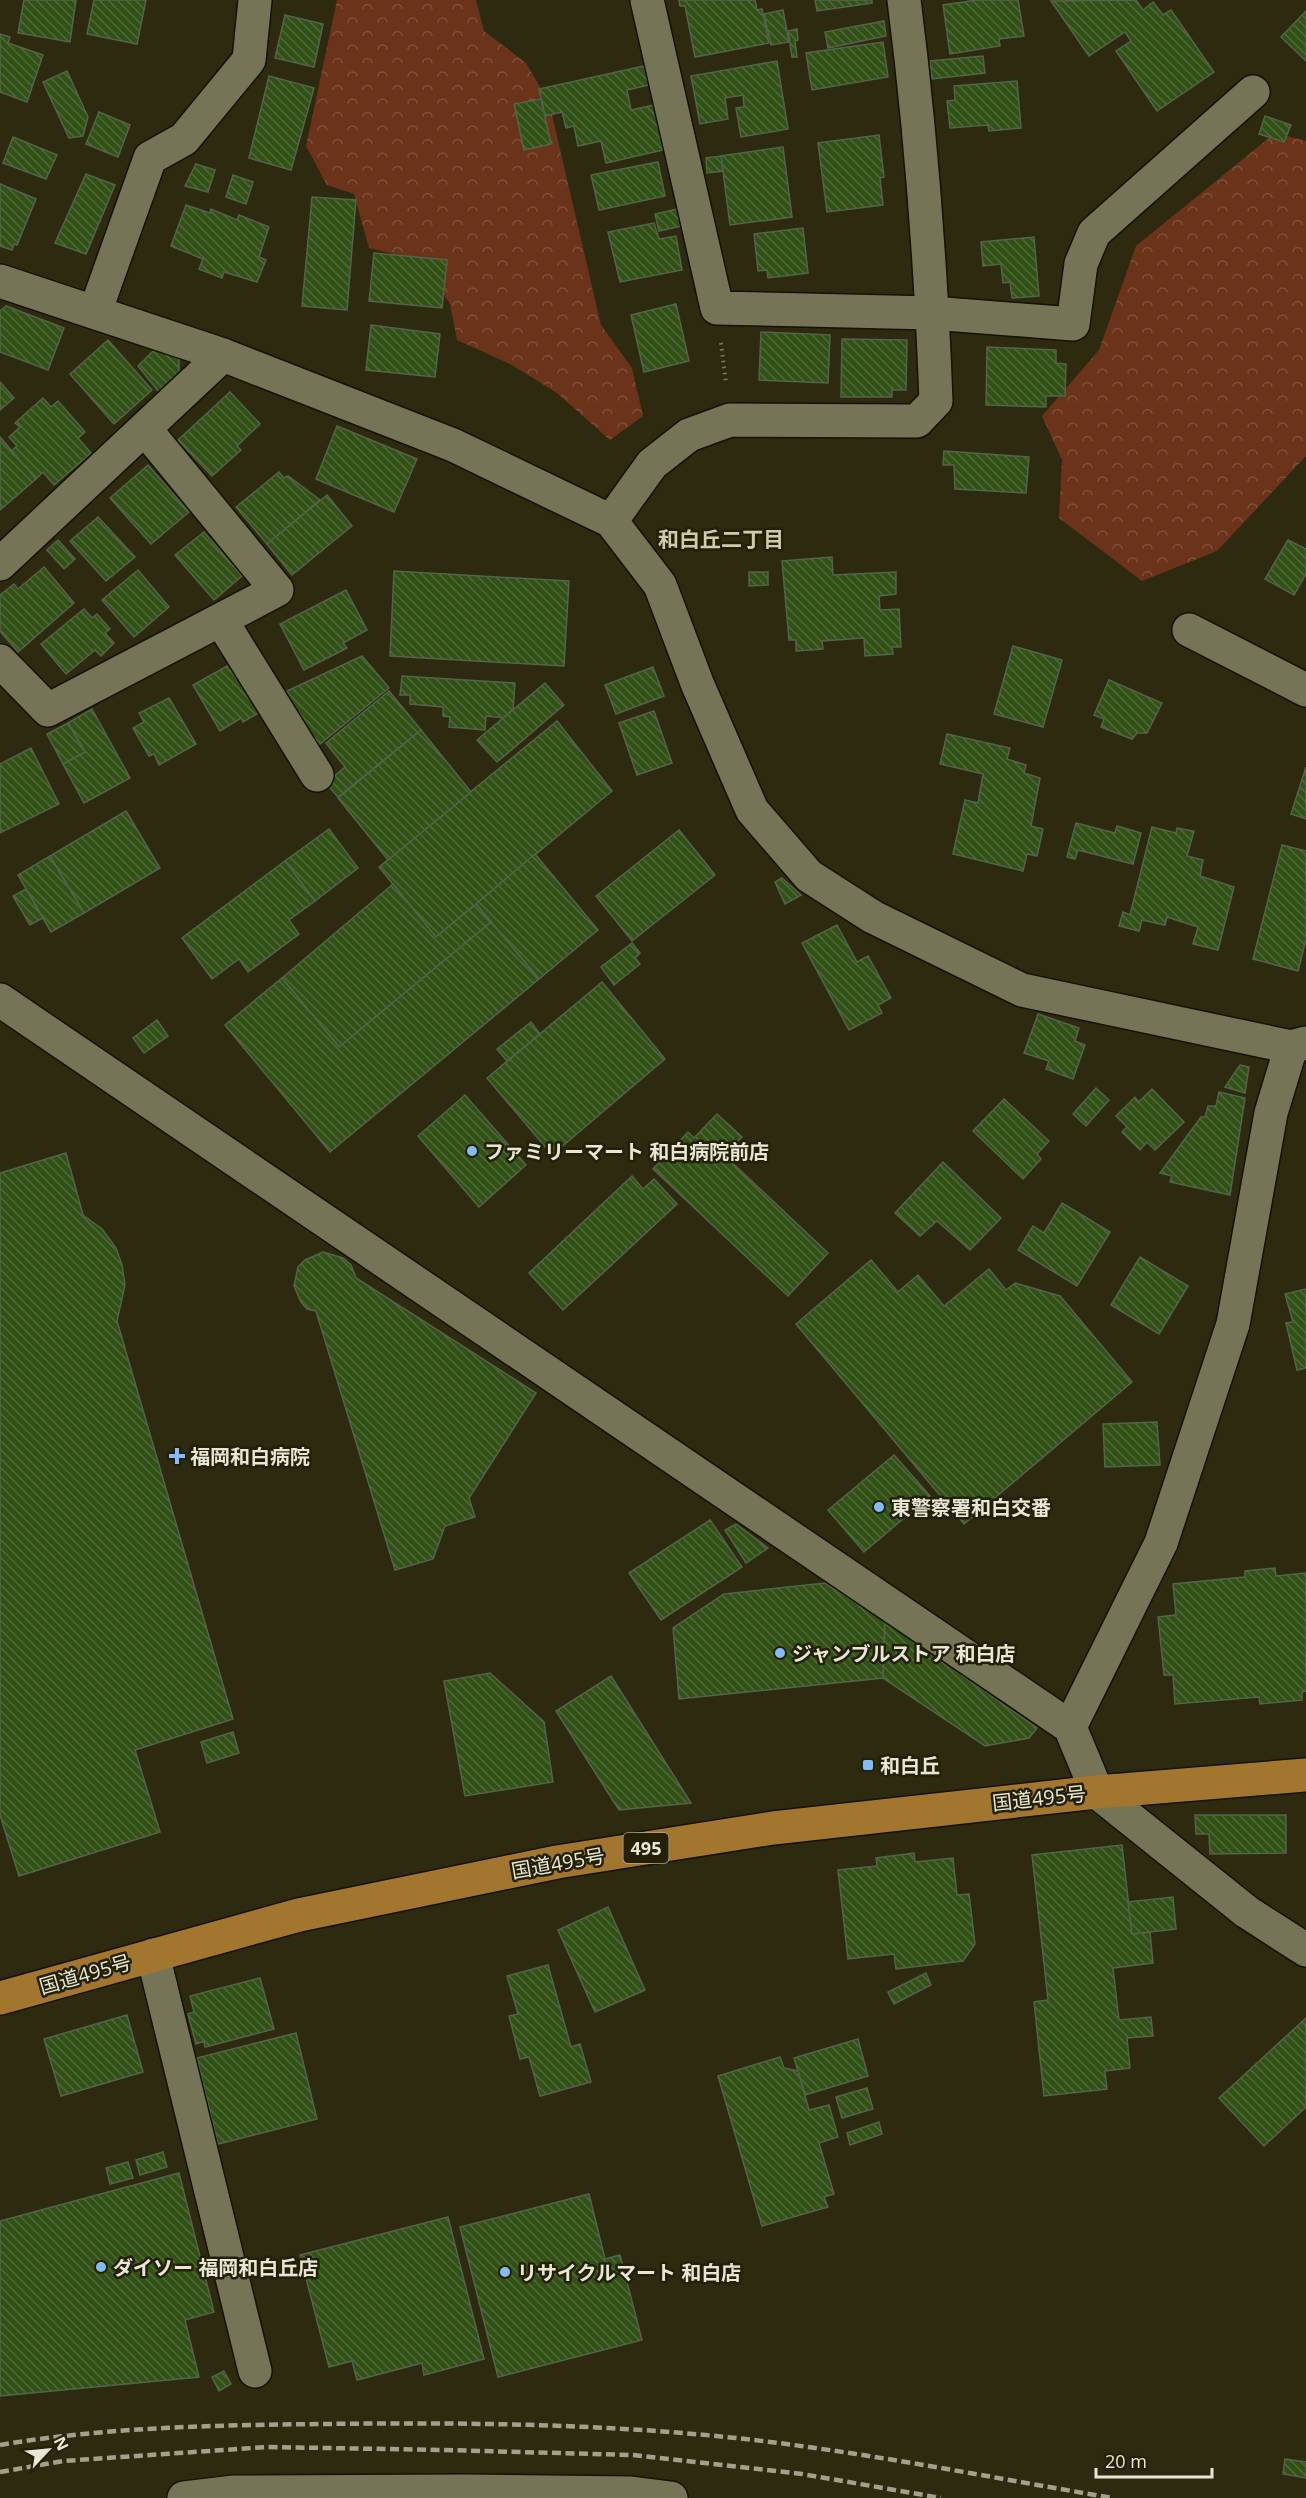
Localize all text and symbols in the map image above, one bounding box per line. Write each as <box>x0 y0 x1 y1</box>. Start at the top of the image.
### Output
district label: 和白丘二丁目 <box>658 525 784 553</box>
place label: ファミリーマート 和白病院前店 <box>484 1138 769 1165</box>
marker: ファミリーマート 和白病院前店 <box>465 1144 479 1158</box>
place label: 福岡和白病院 <box>190 1443 310 1470</box>
marker: 福岡和白病院 <box>168 1447 186 1465</box>
place label: 東警察署和白交番 <box>891 1494 1051 1521</box>
marker: 東警察署和白交番 <box>872 1500 886 1514</box>
place label: ジャンブルストア 和白店 <box>792 1640 1016 1667</box>
marker: ジャンブルストア 和白店 <box>773 1646 787 1660</box>
place label: 和白丘 <box>880 1752 940 1779</box>
marker: 和白丘 <box>861 1758 875 1772</box>
street label: 国道495号 <box>991 1780 1087 1816</box>
road number: 495 <box>624 1833 668 1863</box>
street label: 国道495号 <box>509 1842 607 1884</box>
street label: 国道495号 <box>36 1948 134 2000</box>
place label: ダイソー 福岡和白丘店 <box>113 2254 318 2281</box>
place label: リサイクルマート 和白店 <box>517 2259 741 2286</box>
marker: ダイソー 福岡和白丘店 <box>94 2260 108 2274</box>
marker: リサイクルマート 和白店 <box>498 2265 512 2279</box>
north arrow <box>18 2420 78 2480</box>
text: N <box>49 2433 74 2454</box>
scale bar <box>1096 2441 1212 2479</box>
text: 20 m <box>1105 2449 1147 2473</box>

